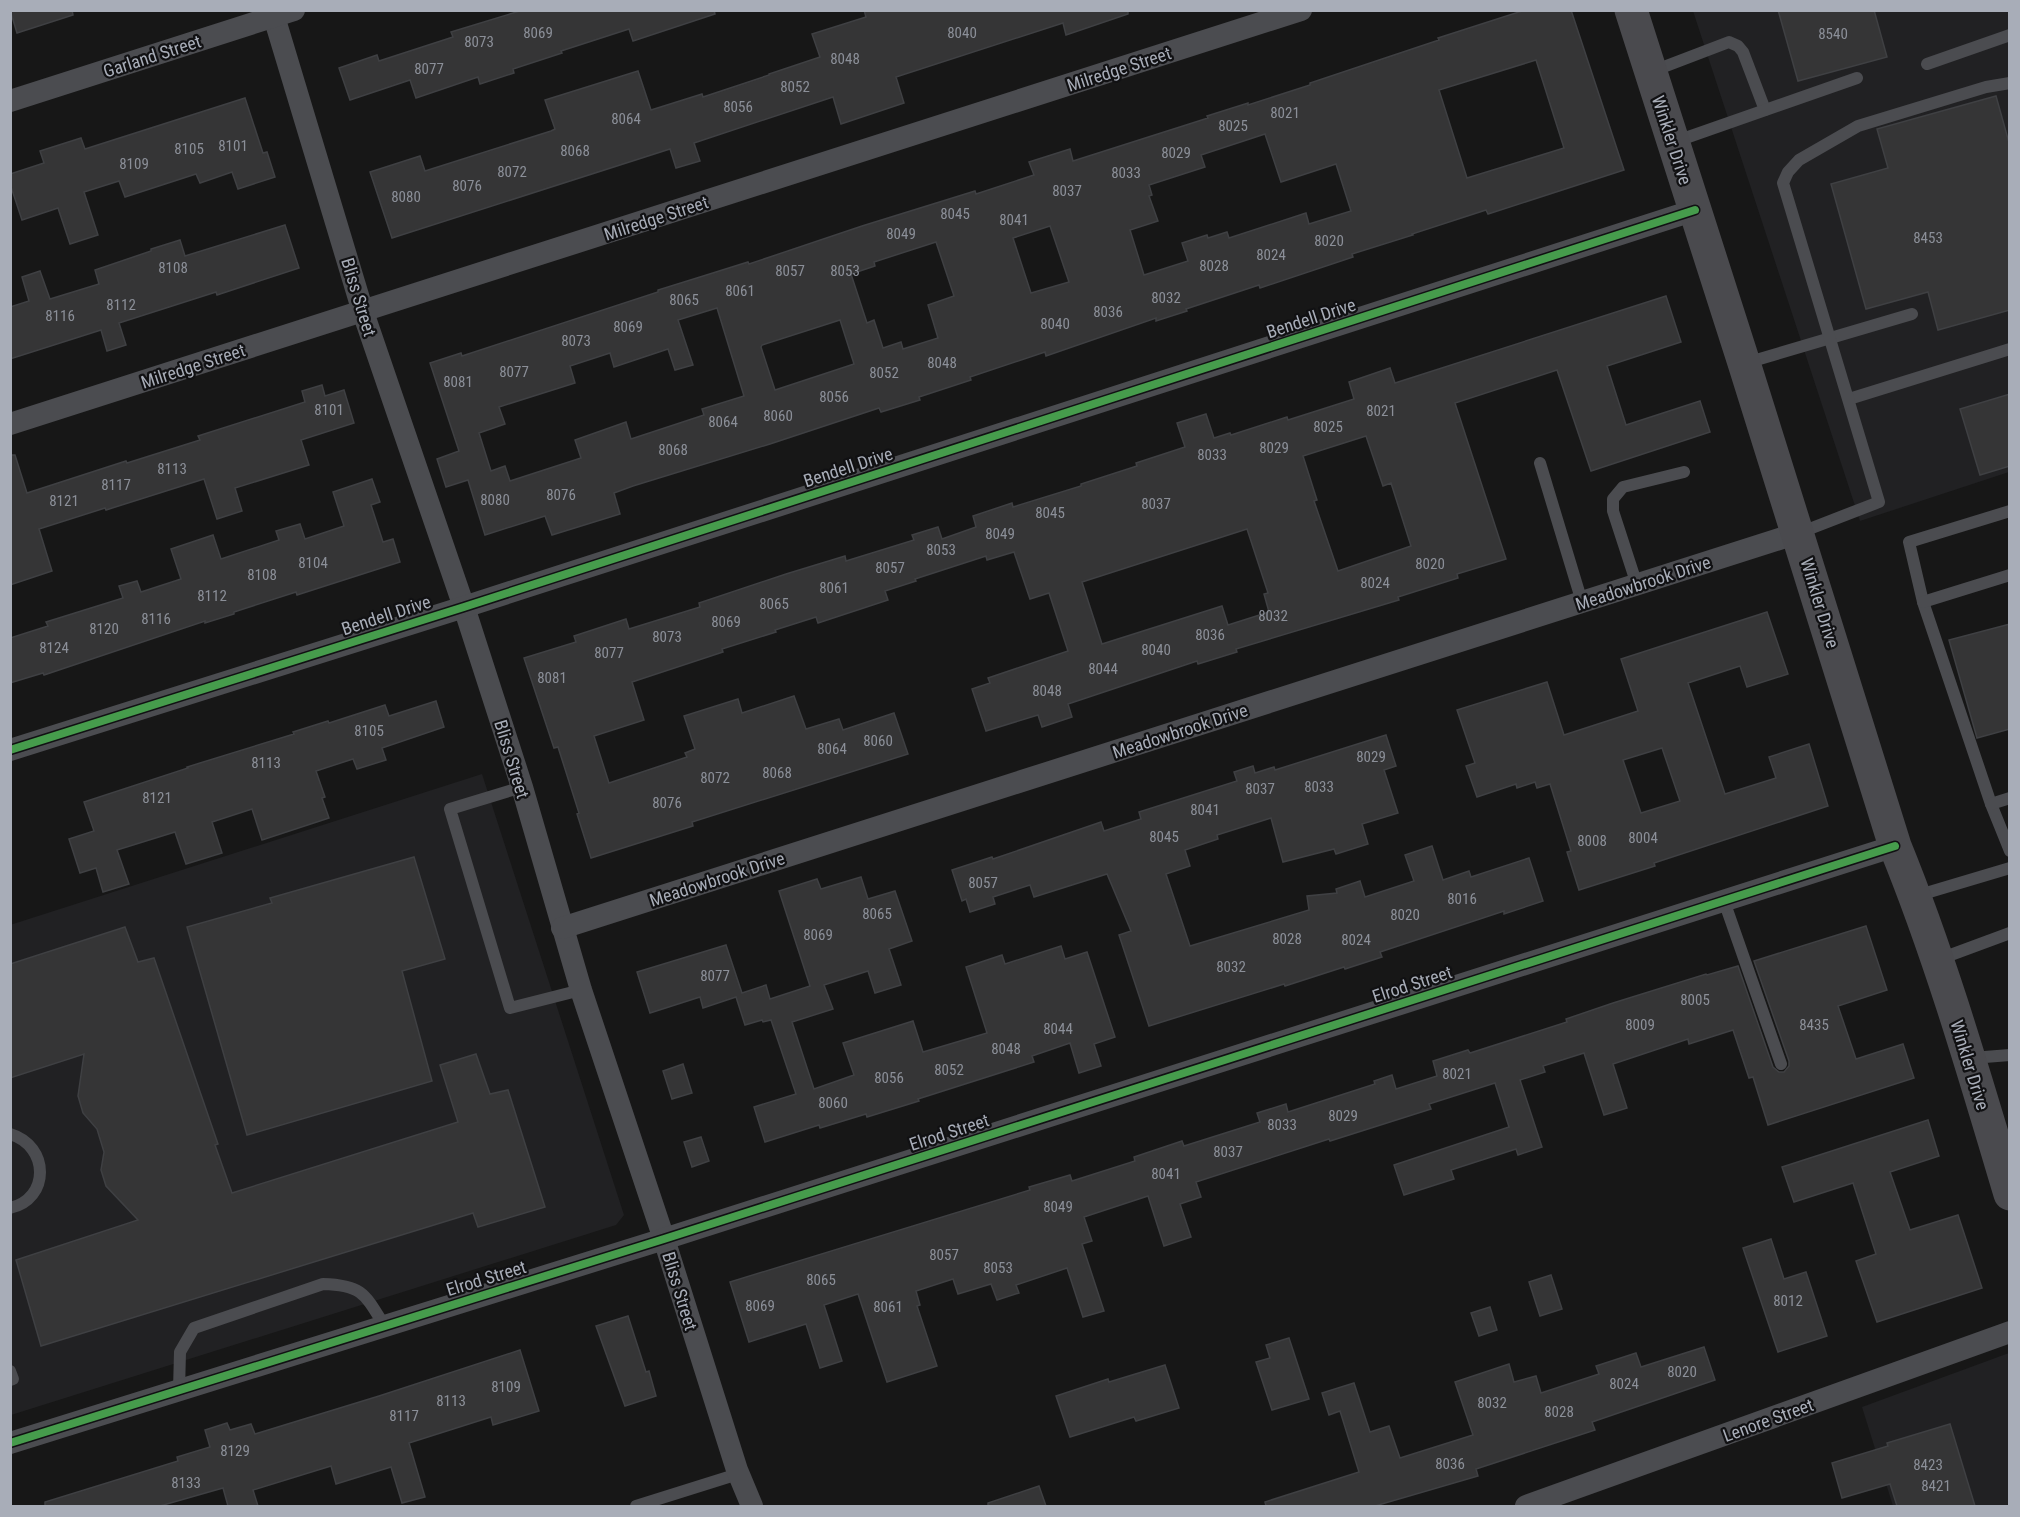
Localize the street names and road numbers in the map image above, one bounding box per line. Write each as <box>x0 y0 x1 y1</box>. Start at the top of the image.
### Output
street label: Garland Street <box>101 30 203 82</box>
street label: Milredge Street <box>1064 42 1174 96</box>
street label: Winkler Drive <box>1648 93 1696 187</box>
street label: Milredge Street <box>601 191 711 245</box>
street label: Bliss Street <box>337 255 381 339</box>
street label: Bendell Drive <box>1264 294 1358 342</box>
street label: Milredge Street <box>138 339 248 393</box>
street label: Bendell Drive <box>801 443 895 491</box>
street label: Meadowbrook Drive <box>1573 551 1713 615</box>
street label: Winkler Drive <box>1796 556 1844 650</box>
street label: Bendell Drive <box>339 591 433 639</box>
street label: Meadowbrook Drive <box>1110 699 1250 763</box>
street label: Bliss Street <box>490 717 534 801</box>
street label: Meadowbrook Drive <box>647 847 787 911</box>
street label: Elrod Street <box>1369 961 1455 1007</box>
street label: Winkler Drive <box>1946 1018 1994 1112</box>
street label: Elrod Street <box>906 1109 992 1155</box>
street label: Bliss Street <box>658 1249 702 1333</box>
street label: Elrod Street <box>443 1256 529 1300</box>
street label: Lenore Street <box>1720 1394 1816 1446</box>

